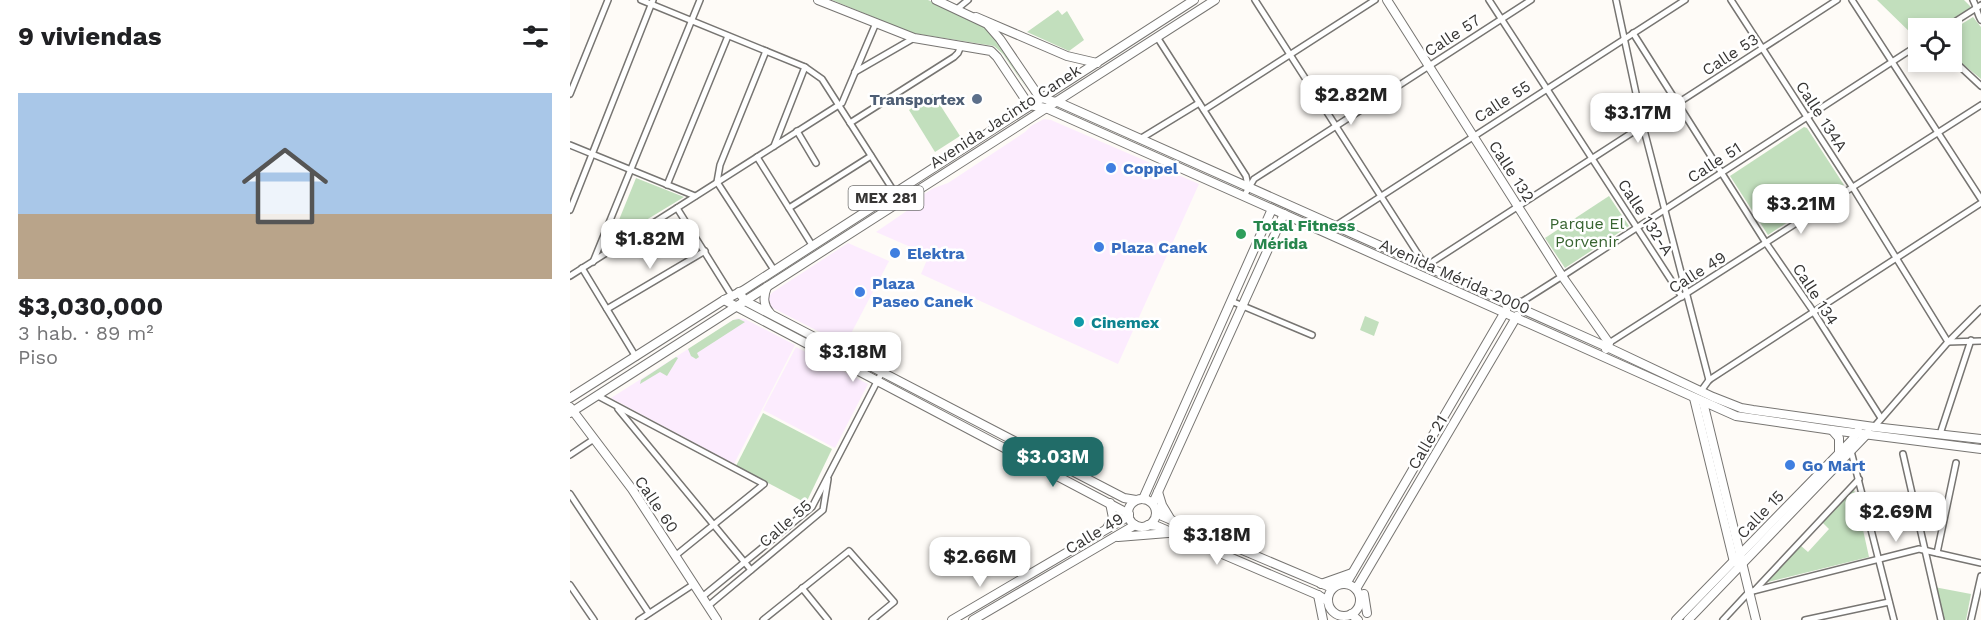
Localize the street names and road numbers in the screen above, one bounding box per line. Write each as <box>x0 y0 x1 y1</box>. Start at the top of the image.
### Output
street label: Calle 57 <box>1421 10 1484 60</box>
street label: Calle 53 <box>1699 29 1762 80</box>
street label: Avenida Jacinto Canek <box>926 60 1084 172</box>
street label: Calle 55 <box>1471 76 1534 127</box>
street label: Calle 134A <box>1792 78 1852 155</box>
street label: Calle 132 <box>1485 137 1538 205</box>
street label: Calle 51 <box>1684 138 1745 187</box>
street label: Calle 132-A <box>1614 176 1678 259</box>
road number: MEX 281 <box>848 186 924 210</box>
street label: Avenida Mérida 2000 <box>1377 235 1533 318</box>
street label: Calle 49 <box>1665 247 1730 297</box>
street label: Calle 134 <box>1789 260 1843 329</box>
street label: Calle 21 <box>1404 412 1451 473</box>
street label: Calle 60 <box>631 472 682 536</box>
street label: Calle 15 <box>1733 486 1788 542</box>
street label: Calle 55 <box>755 495 815 551</box>
street label: Calle 49 <box>1062 509 1127 558</box>

